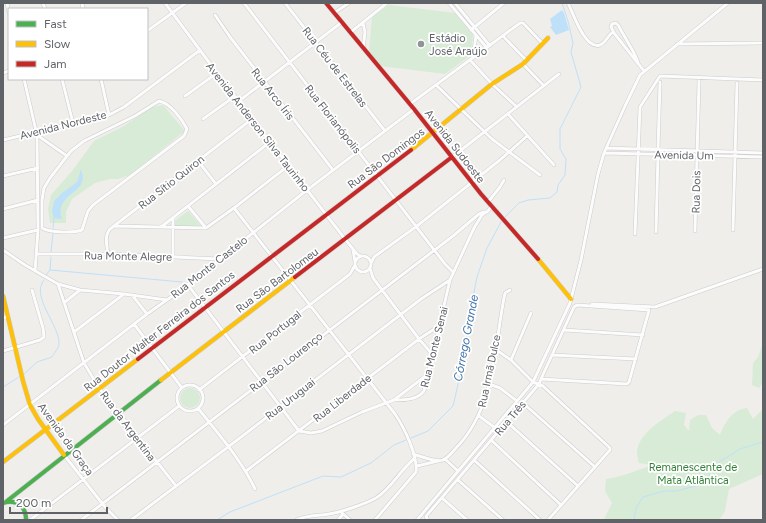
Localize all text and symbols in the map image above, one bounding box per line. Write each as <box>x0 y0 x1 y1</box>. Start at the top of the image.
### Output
legend <box>8 8 148 80</box>
text: Fast <box>44 17 67 31</box>
street label: Rua Céu de Estrelas <box>299 25 370 110</box>
place label: Estádio José Araújo <box>429 32 487 58</box>
text: Slow <box>44 37 71 51</box>
marker: Estádio José Araújo <box>416 39 426 49</box>
text: Jam <box>44 57 67 71</box>
street label: Avenida Anderson Silva Taurinho <box>203 60 312 194</box>
street label: Rua Arco Íris <box>248 66 297 123</box>
street label: Rua Florianópolis <box>302 82 363 156</box>
street label: Avenida Sudoeste <box>422 107 487 186</box>
street label: Avenida Nordeste <box>19 108 108 143</box>
street label: Rua São Domingos <box>345 125 427 192</box>
street label: Avenida Um <box>654 148 714 163</box>
street label: Rua Sítio Quiron <box>136 153 207 212</box>
street label: Rua Dois <box>690 170 703 214</box>
street label: Rua Monte Castelo <box>168 233 250 301</box>
street label: Rua São Bartolomeu <box>234 245 321 316</box>
street label: Rua Monte Alegre <box>84 249 172 264</box>
street label: Rua Doutor Walter Ferreira dos Santos <box>81 268 237 394</box>
water label: Córrego Grande <box>451 293 481 382</box>
street label: Rua Monte Senai <box>418 305 451 389</box>
street label: Rua Portugal <box>247 308 304 357</box>
street label: Rua São Lourenço <box>247 330 325 395</box>
street label: Rua Irmã Dulce <box>475 334 504 409</box>
street label: Rua Liberdade <box>311 372 374 425</box>
street label: Rua Uruguai <box>263 376 318 423</box>
street label: Rua da Argentina <box>97 389 158 464</box>
street label: Rua Três <box>492 398 529 439</box>
street label: Avenida da Graça <box>35 401 96 478</box>
park label: Remanescente de Mata Atlântica <box>649 461 737 487</box>
scale bar <box>10 489 107 515</box>
text: 200 m <box>16 496 51 510</box>

